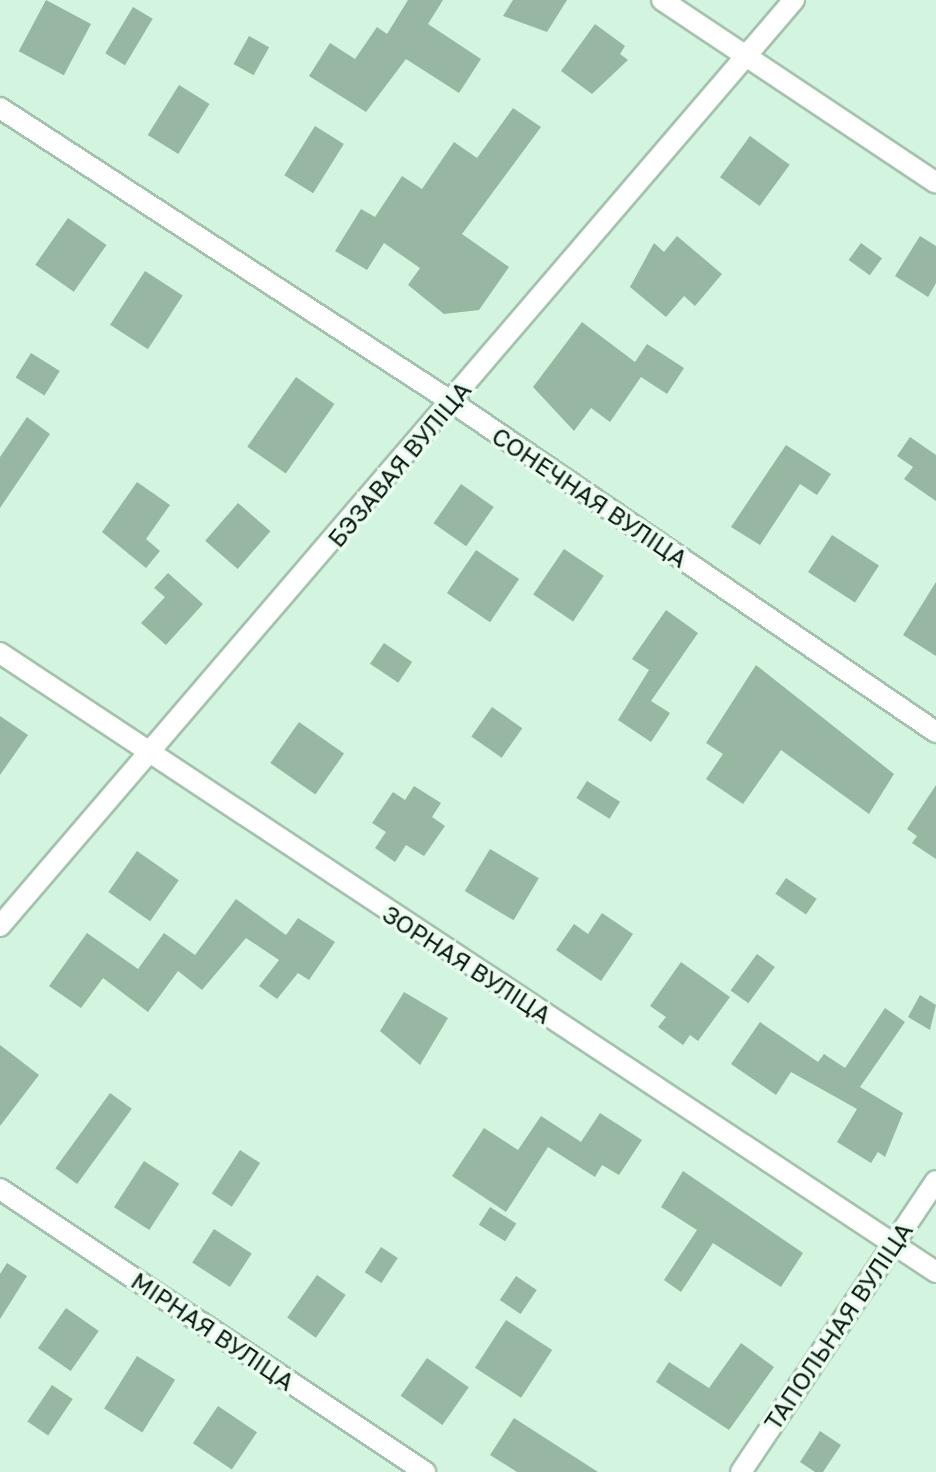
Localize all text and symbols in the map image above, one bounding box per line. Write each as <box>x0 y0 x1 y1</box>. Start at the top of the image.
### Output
street label: БЭЗАВАЯ ВУЛІЦА <box>321 375 477 553</box>
street label: СОНЕЧНАЯ ВУЛІЦА <box>487 421 693 573</box>
street label: ЗОРНАЯ ВУЛІЦА <box>377 899 557 1029</box>
street label: ТАПОЛЬНАЯ ВУЛІЦА <box>758 1217 918 1435</box>
street label: МІРНАЯ ВУЛІЦА <box>126 1266 300 1396</box>

